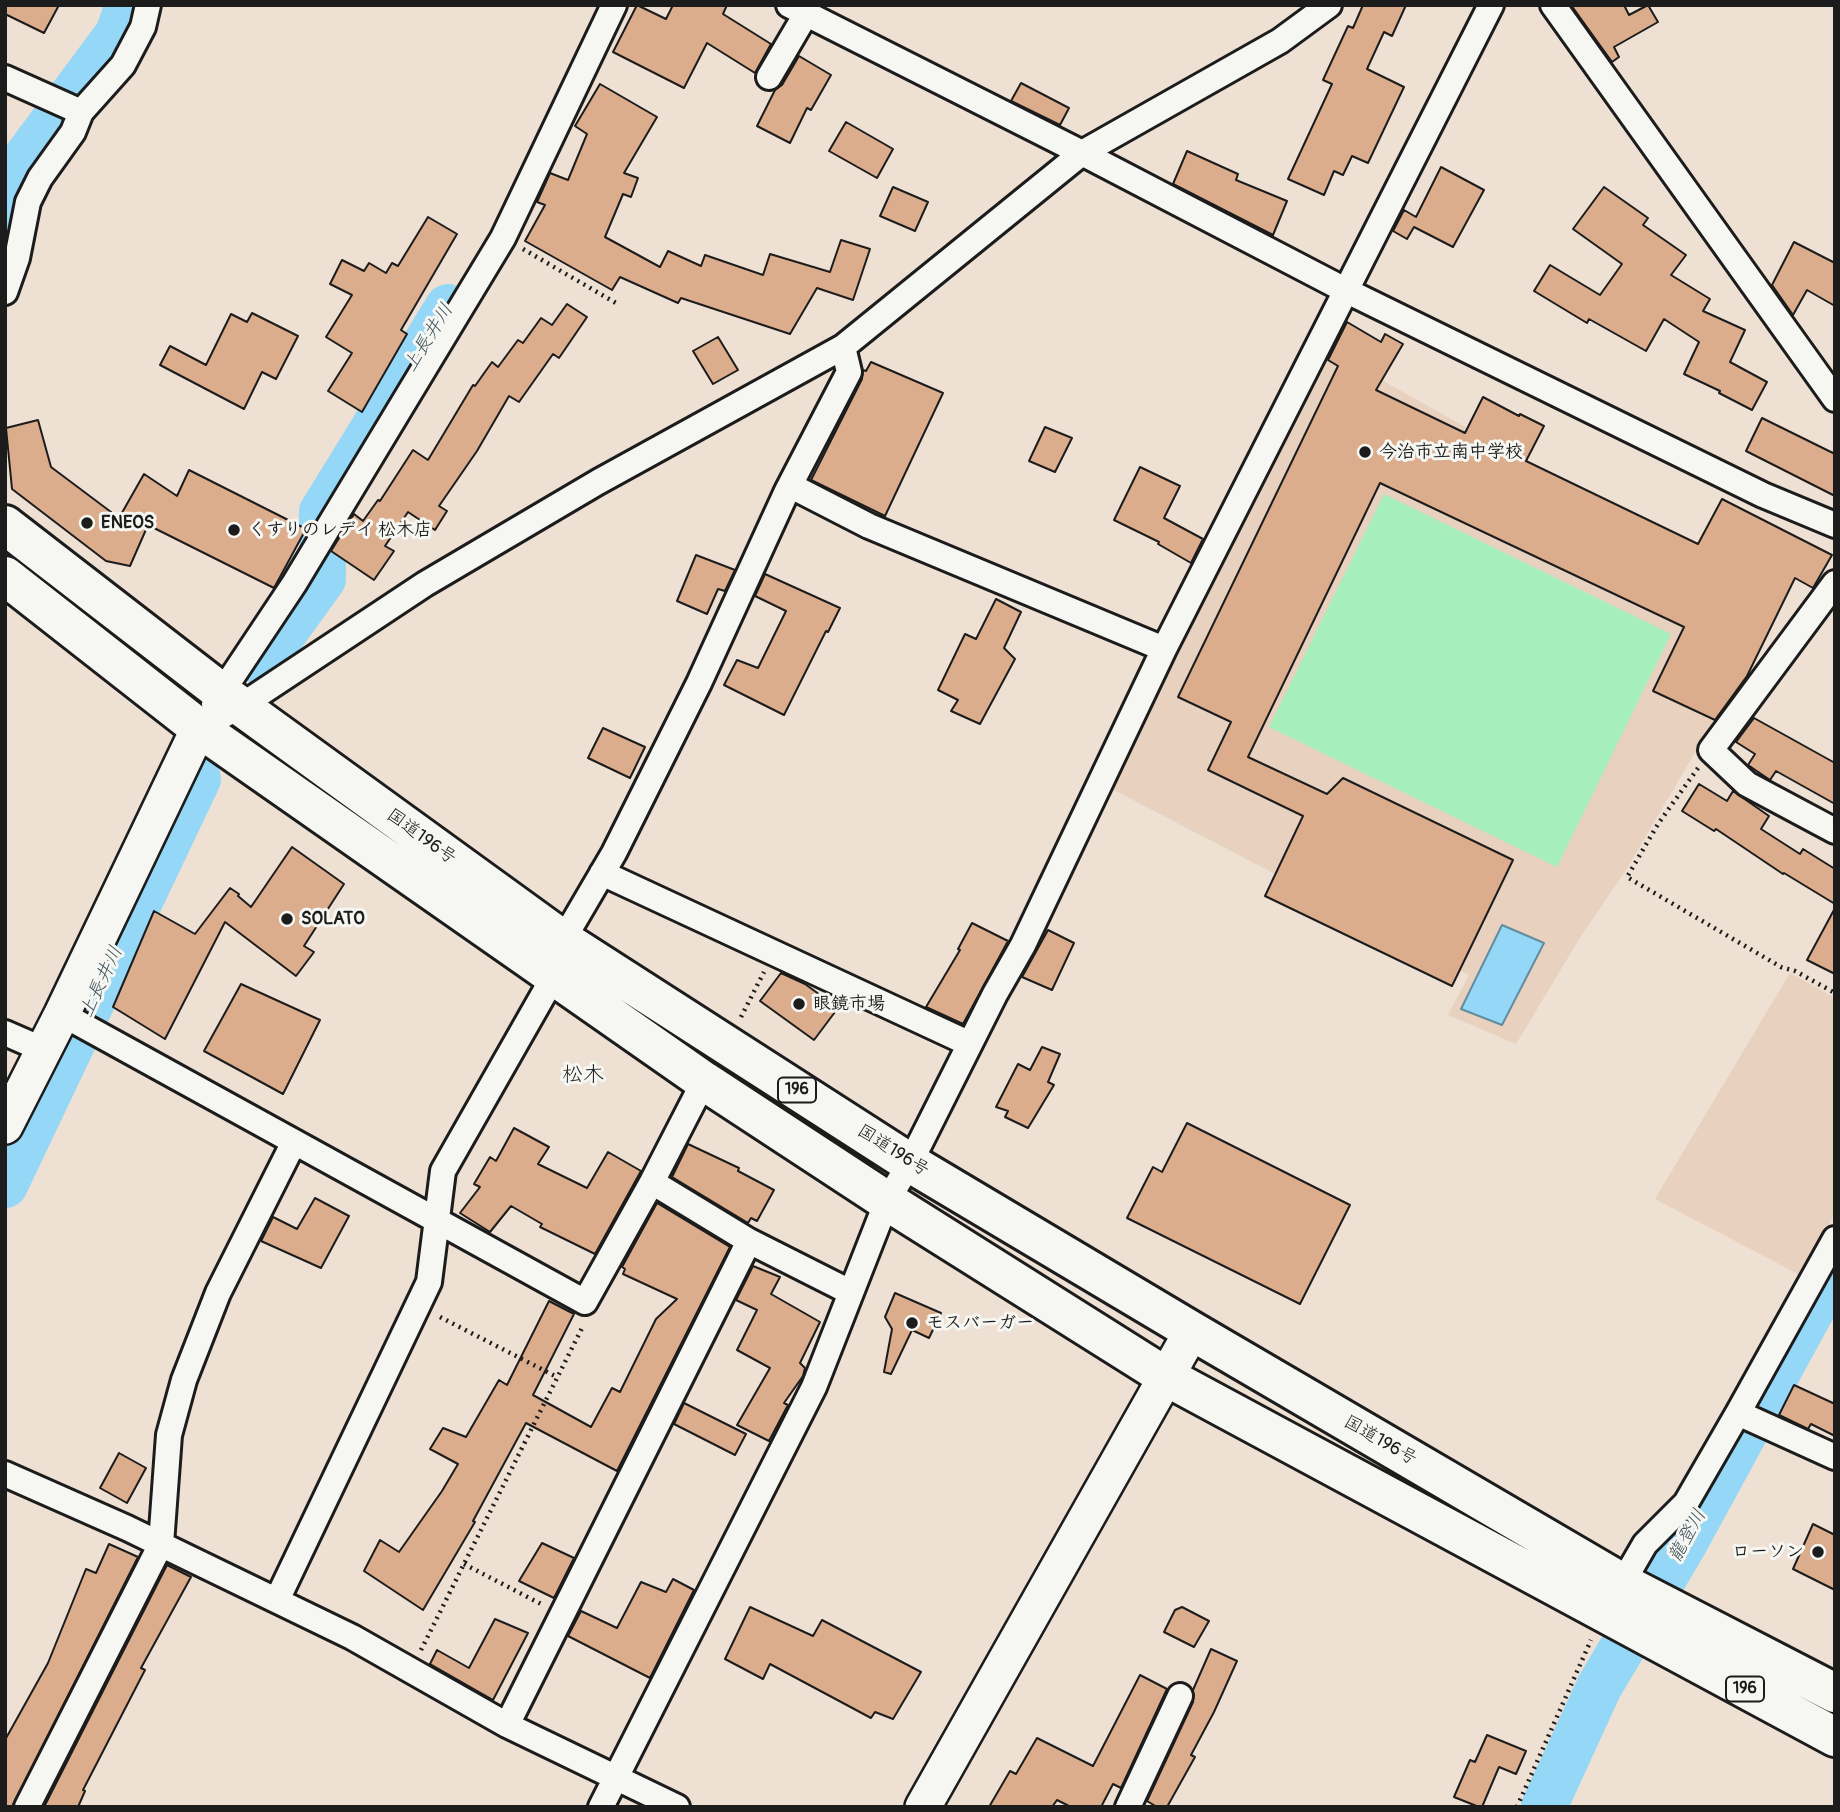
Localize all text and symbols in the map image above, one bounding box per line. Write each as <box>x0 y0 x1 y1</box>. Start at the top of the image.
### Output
water label: 上長井川 <box>399 300 459 376</box>
place label: 今治市立南中学校 <box>1379 441 1523 463</box>
marker: 今治市立南中学校 <box>1357 444 1373 460</box>
place label: ENEOS <box>101 512 154 534</box>
marker: ENEOS <box>79 515 95 531</box>
place label: くすりのレデイ 松木店 <box>248 519 432 541</box>
marker: くすりのレデイ 松木店 <box>226 522 242 538</box>
street label: 国道196号 <box>382 805 460 869</box>
place label: SOLATO <box>301 908 365 930</box>
marker: SOLATO <box>279 911 295 927</box>
water label: 上長井川 <box>76 943 128 1021</box>
place label: 眼鏡市場 <box>813 993 885 1015</box>
marker: 眼鏡市場 <box>791 996 807 1012</box>
district label: 松木 <box>562 1063 604 1089</box>
road number: 196 <box>778 1078 816 1102</box>
street label: 国道196号 <box>853 1120 933 1182</box>
place label: モスバーガー <box>926 1312 1034 1334</box>
marker: モスバーガー <box>904 1315 920 1331</box>
street label: 国道196号 <box>1340 1411 1420 1471</box>
water label: 龍登川 <box>1664 1506 1712 1566</box>
place label: ローソン <box>1732 1541 1804 1563</box>
marker: ローソン <box>1810 1544 1826 1560</box>
road number: 196 <box>1726 1676 1764 1702</box>

